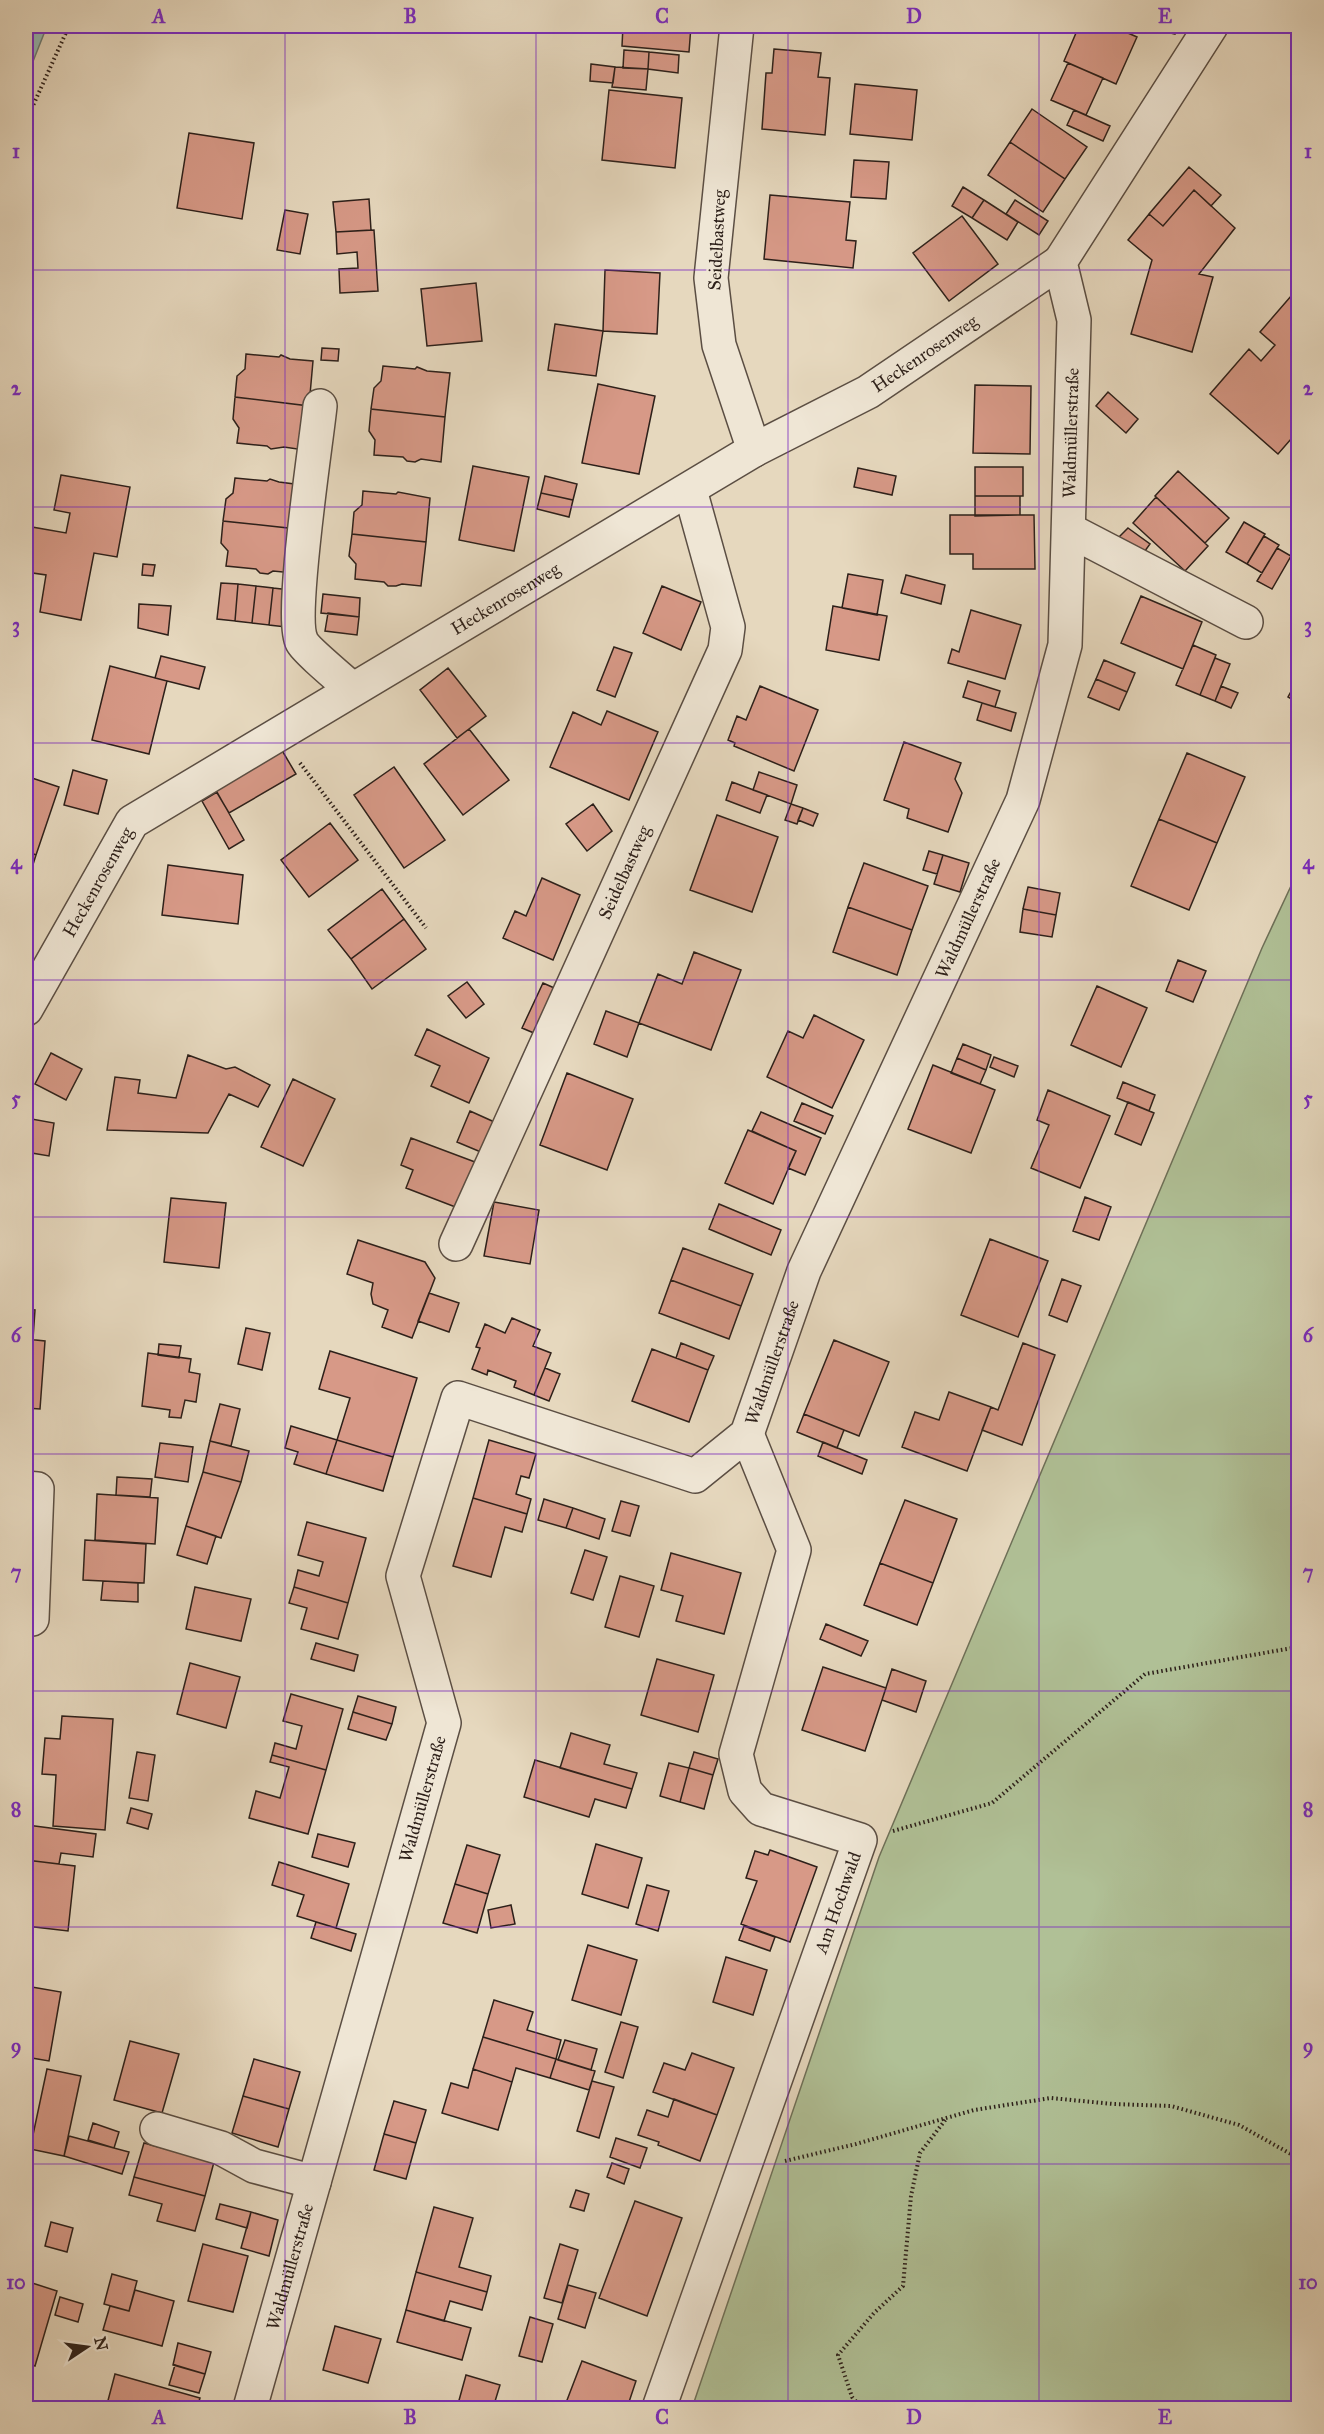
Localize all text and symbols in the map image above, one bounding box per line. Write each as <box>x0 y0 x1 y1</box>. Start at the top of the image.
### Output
text: A <box>150 4 166 28</box>
text: B <box>403 4 417 28</box>
text: C <box>655 4 669 28</box>
text: D <box>906 4 922 28</box>
text: E <box>1158 4 1173 28</box>
text: 1 <box>12 139 20 163</box>
text: 1 <box>1304 139 1312 163</box>
street label: Seidelbastweg <box>703 188 732 291</box>
street label: Heckenrosenweg <box>868 310 983 397</box>
street label: Waldmüllerstraße <box>1058 368 1084 498</box>
text: 2 <box>11 376 22 400</box>
text: 2 <box>1303 376 1314 400</box>
street label: Heckenrosenweg <box>447 557 565 640</box>
text: 3 <box>12 613 20 638</box>
text: 3 <box>1304 613 1312 638</box>
street label: Seidelbastweg <box>593 821 656 923</box>
street label: Heckenrosenweg <box>58 823 139 941</box>
text: 4 <box>10 850 22 875</box>
text: 4 <box>1302 850 1314 875</box>
street label: Waldmüllerstraße <box>931 854 1006 982</box>
text: 5 <box>11 1086 21 1110</box>
text: 5 <box>1303 1086 1313 1110</box>
street label: Waldmüllerstraße <box>740 1297 804 1428</box>
text: 6 <box>11 1323 23 1347</box>
text: 6 <box>1303 1323 1315 1347</box>
text: 7 <box>11 1560 22 1584</box>
text: 7 <box>1303 1560 1314 1584</box>
street label: Waldmüllerstraße <box>394 1733 451 1865</box>
text: 8 <box>11 1797 21 1821</box>
text: 8 <box>1303 1797 1313 1821</box>
street label: Am Hochwald <box>809 1849 866 1957</box>
text: 9 <box>11 2034 21 2059</box>
text: 9 <box>1303 2034 1313 2059</box>
street label: Waldmüllerstraße <box>262 2201 318 2332</box>
text: 10 <box>6 2270 26 2294</box>
text: 10 <box>1298 2270 1318 2294</box>
north arrow <box>57 2317 117 2377</box>
text: N <box>90 2335 112 2353</box>
text: A <box>150 2405 166 2429</box>
text: B <box>403 2405 417 2429</box>
text: C <box>655 2405 669 2429</box>
text: D <box>906 2405 922 2429</box>
text: E <box>1158 2405 1173 2429</box>

